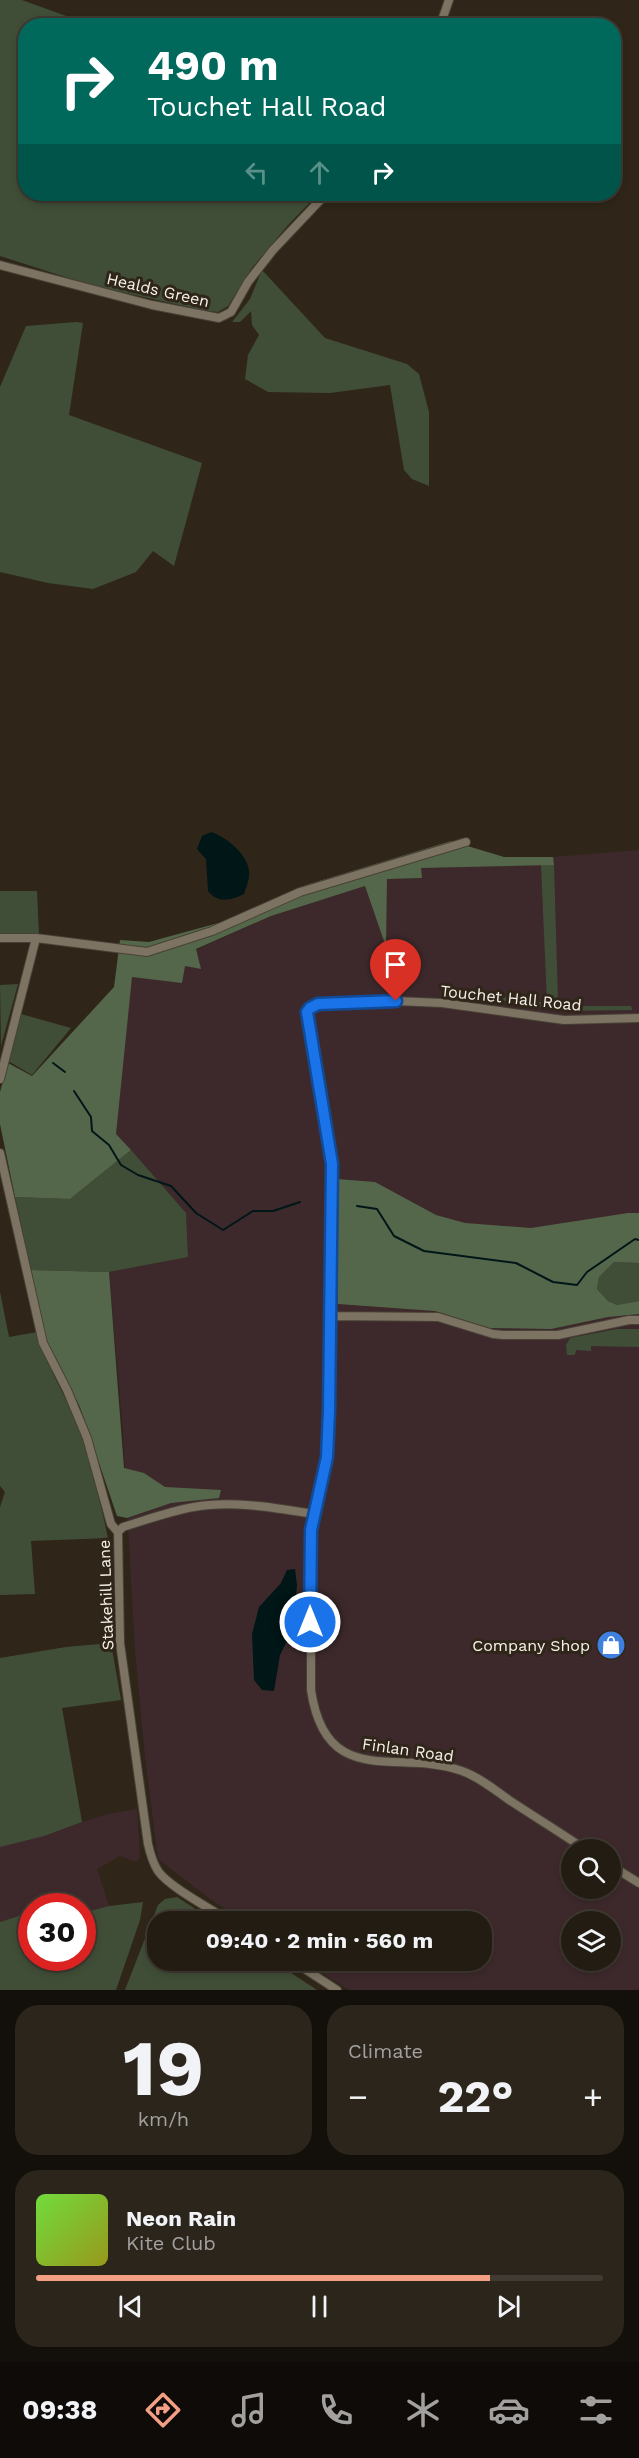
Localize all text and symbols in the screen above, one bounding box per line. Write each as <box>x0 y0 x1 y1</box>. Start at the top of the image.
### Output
text: 490 m <box>147 41 279 90</box>
icon: right <box>48 42 126 120</box>
text: Touchet Hall Road <box>147 91 386 123</box>
icon: left <box>240 156 273 189</box>
icon: ahead <box>303 156 336 189</box>
icon: right <box>366 156 399 189</box>
street label: Healds Green <box>105 269 211 311</box>
pin <box>370 939 421 1001</box>
icon: arrive <box>379 948 412 981</box>
street label: Touchet Hall Road <box>439 981 583 1015</box>
street label: Stakehill Lane <box>95 1539 117 1651</box>
position arrow <box>278 1590 342 1654</box>
shop icon: Company Shop <box>595 1629 627 1661</box>
place label: Company Shop <box>472 1636 590 1655</box>
street label: Finlan Road <box>361 1734 455 1766</box>
map controls <box>561 1839 621 1971</box>
button: search <box>561 1839 621 1899</box>
speed limit sign: 30 <box>18 1893 96 1971</box>
button: layers <box>561 1911 621 1971</box>
text: 09:40 · 2 min · 560 m <box>206 1928 433 1953</box>
text: 19 <box>123 2022 204 2114</box>
text: Climate <box>348 2039 423 2063</box>
text: 22° <box>438 2070 513 2123</box>
text: − <box>348 2077 368 2116</box>
text: + <box>583 2077 603 2116</box>
text: km/h <box>138 2107 189 2131</box>
text: Neon Rain <box>126 2206 236 2231</box>
text: Kite Club <box>126 2231 216 2255</box>
icon: previous <box>114 2290 147 2323</box>
icon: pause <box>303 2290 336 2323</box>
icon: next <box>492 2290 525 2323</box>
icon: directions <box>142 2389 184 2431</box>
icon: music <box>228 2389 270 2431</box>
icon: phone <box>315 2389 357 2431</box>
icon: climate <box>402 2389 444 2431</box>
icon: car <box>488 2389 530 2431</box>
icon: filters <box>575 2389 617 2431</box>
text: 09:38 <box>22 2394 97 2426</box>

